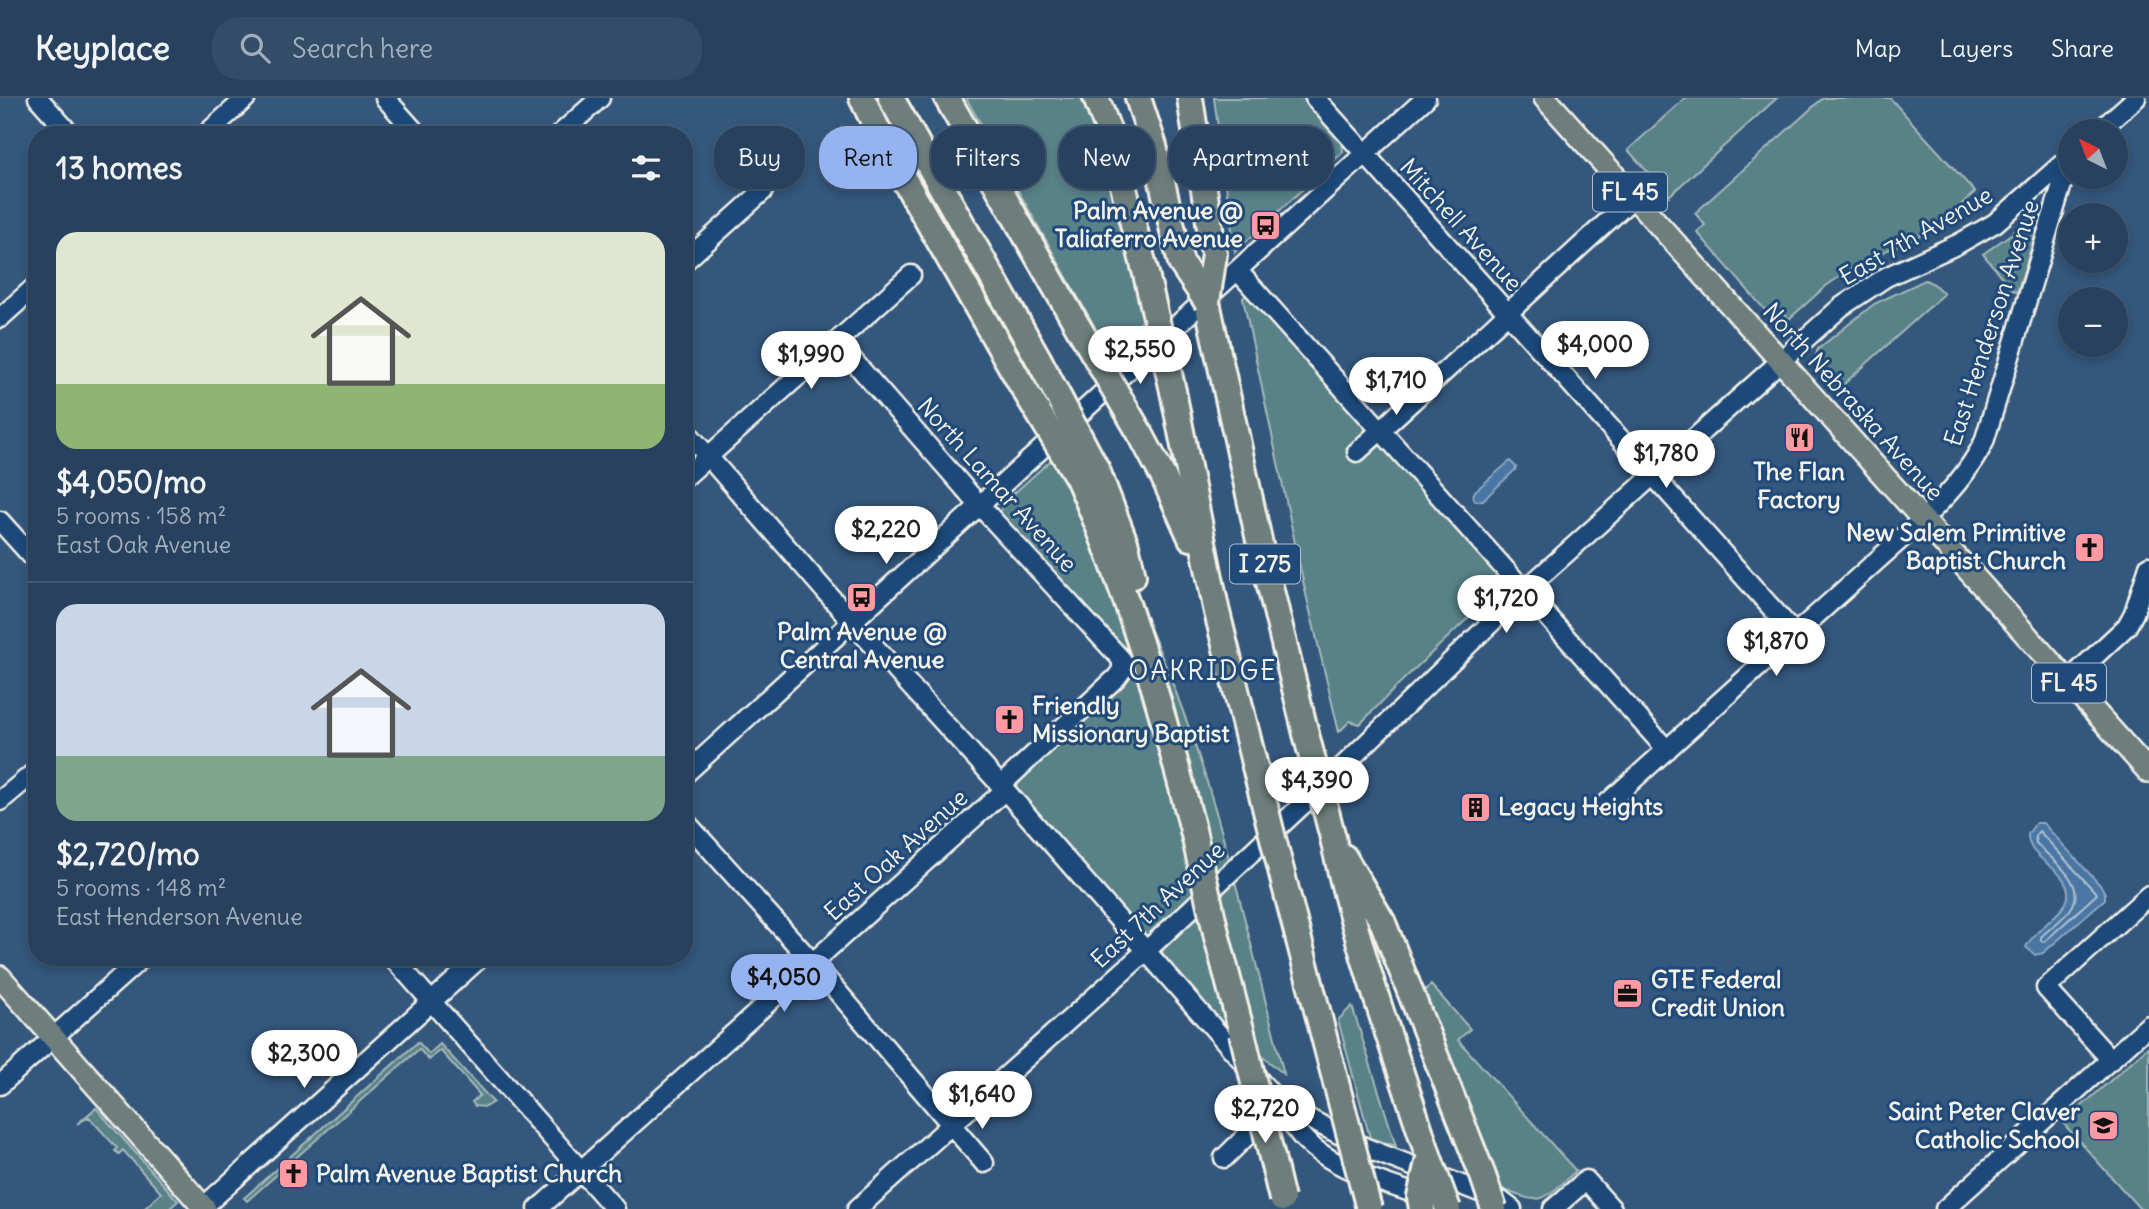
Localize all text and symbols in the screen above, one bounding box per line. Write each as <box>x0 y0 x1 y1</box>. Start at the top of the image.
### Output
search box <box>212 17 702 80</box>
text: Keyplace <box>35 27 170 69</box>
icon: search <box>236 29 274 67</box>
text: Search here <box>292 32 433 65</box>
text: Map <box>1855 33 1901 63</box>
text: Layers <box>1939 33 2013 63</box>
text: Share <box>2051 33 2114 63</box>
north arrow <box>2058 119 2128 189</box>
map controls <box>2058 119 2128 357</box>
chip: Buy <box>714 126 805 189</box>
chip: Rent <box>819 126 917 189</box>
chip: Filters <box>931 126 1045 189</box>
chip: New <box>1059 126 1155 189</box>
chip: Apartment <box>1169 126 1333 189</box>
text: 13 homes <box>56 149 182 187</box>
icon: filters <box>627 149 665 187</box>
street label: Mitchell Avenue <box>1394 152 1529 297</box>
road number: FL 45 <box>1593 172 1667 212</box>
street label: East 7th Avenue <box>1834 179 1997 291</box>
place label: Palm Avenue @ Taliaferro Avenue <box>1055 195 1243 253</box>
street label: East Henderson Avenue <box>1937 196 2045 450</box>
button: + <box>2058 203 2128 273</box>
bus stop icon: Palm Avenue @ Taliaferro Avenue <box>1249 208 1283 242</box>
icon: home <box>298 278 424 404</box>
button: − <box>2058 287 2128 357</box>
street label: North Nebraska Avenue <box>1757 296 1951 506</box>
pin: $4,000 <box>1538 322 1652 381</box>
pin: $2,550 <box>1083 327 1197 386</box>
text: $4,000 <box>1557 329 1633 358</box>
pin: $1,990 <box>754 331 868 391</box>
text: $2,550 <box>1104 334 1176 363</box>
text: $1,990 <box>777 339 845 368</box>
pin: $1,710 <box>1339 358 1453 417</box>
text: $1,710 <box>1365 365 1427 394</box>
street label: North Lamar Avenue <box>911 391 1084 578</box>
restaurant icon: The Flan Factory <box>1782 421 1816 455</box>
pin: $1,780 <box>1609 430 1723 490</box>
text: $1,780 <box>1633 438 1699 467</box>
place label: The Flan Factory <box>1753 456 1845 514</box>
text: $4,050/mo <box>56 463 206 501</box>
text: 5 rooms · 158 m² <box>56 501 226 530</box>
pin: $2,220 <box>829 506 943 566</box>
text: $2,220 <box>851 514 921 543</box>
place label: New Salem Primitive Baptist Church <box>1846 517 2066 575</box>
text: East Oak Avenue <box>56 530 231 559</box>
church icon: New Salem Primitive Baptist Church <box>2072 530 2106 564</box>
road number: I 275 <box>1230 544 1300 584</box>
pin: $1,720 <box>1449 575 1563 635</box>
bus stop icon: Palm Avenue @ Central Avenue <box>845 581 879 615</box>
text: $1,720 <box>1473 583 1539 612</box>
place label: Palm Avenue @ Central Avenue <box>777 616 947 674</box>
pin: $1,870 <box>1719 618 1833 678</box>
text: $1,870 <box>1743 626 1809 655</box>
icon: home <box>298 650 424 776</box>
district label: OAKRIDGE <box>1128 654 1278 687</box>
road number: FL 45 <box>2032 664 2106 702</box>
place label: Friendly Missionary Baptist <box>1032 690 1231 748</box>
church icon: Friendly Missionary Baptist <box>992 703 1026 737</box>
pin: $4,390 <box>1260 758 1374 817</box>
text: $4,390 <box>1281 765 1353 794</box>
street label: East Oak Avenue <box>817 782 973 927</box>
building icon: Legacy Heights <box>1458 790 1492 824</box>
place label: Legacy Heights <box>1498 791 1663 821</box>
text: $2,720/mo <box>56 835 200 873</box>
street label: East 7th Avenue <box>1084 835 1230 974</box>
text: 5 rooms · 148 m² <box>56 873 226 902</box>
text: East Henderson Avenue <box>56 902 303 931</box>
pin: $4,050 <box>727 954 841 1014</box>
text: $4,050 <box>747 962 821 991</box>
place label: GTE Federal Credit Union <box>1651 964 1785 1022</box>
office icon: GTE Federal Credit Union <box>1611 977 1645 1011</box>
pin: $2,300 <box>247 1030 361 1090</box>
text: $2,300 <box>267 1038 341 1067</box>
pin: $1,640 <box>925 1072 1039 1131</box>
text: $1,640 <box>948 1079 1016 1108</box>
pin: $2,720 <box>1208 1086 1322 1145</box>
text: $2,720 <box>1230 1093 1300 1122</box>
place label: Saint Peter Claver Catholic School <box>1888 1096 2080 1154</box>
school or university icon: Saint Peter Claver Catholic School <box>2086 1109 2120 1143</box>
church icon: Palm Avenue Baptist Church <box>276 1157 310 1191</box>
place label: Palm Avenue Baptist Church <box>316 1158 622 1188</box>

